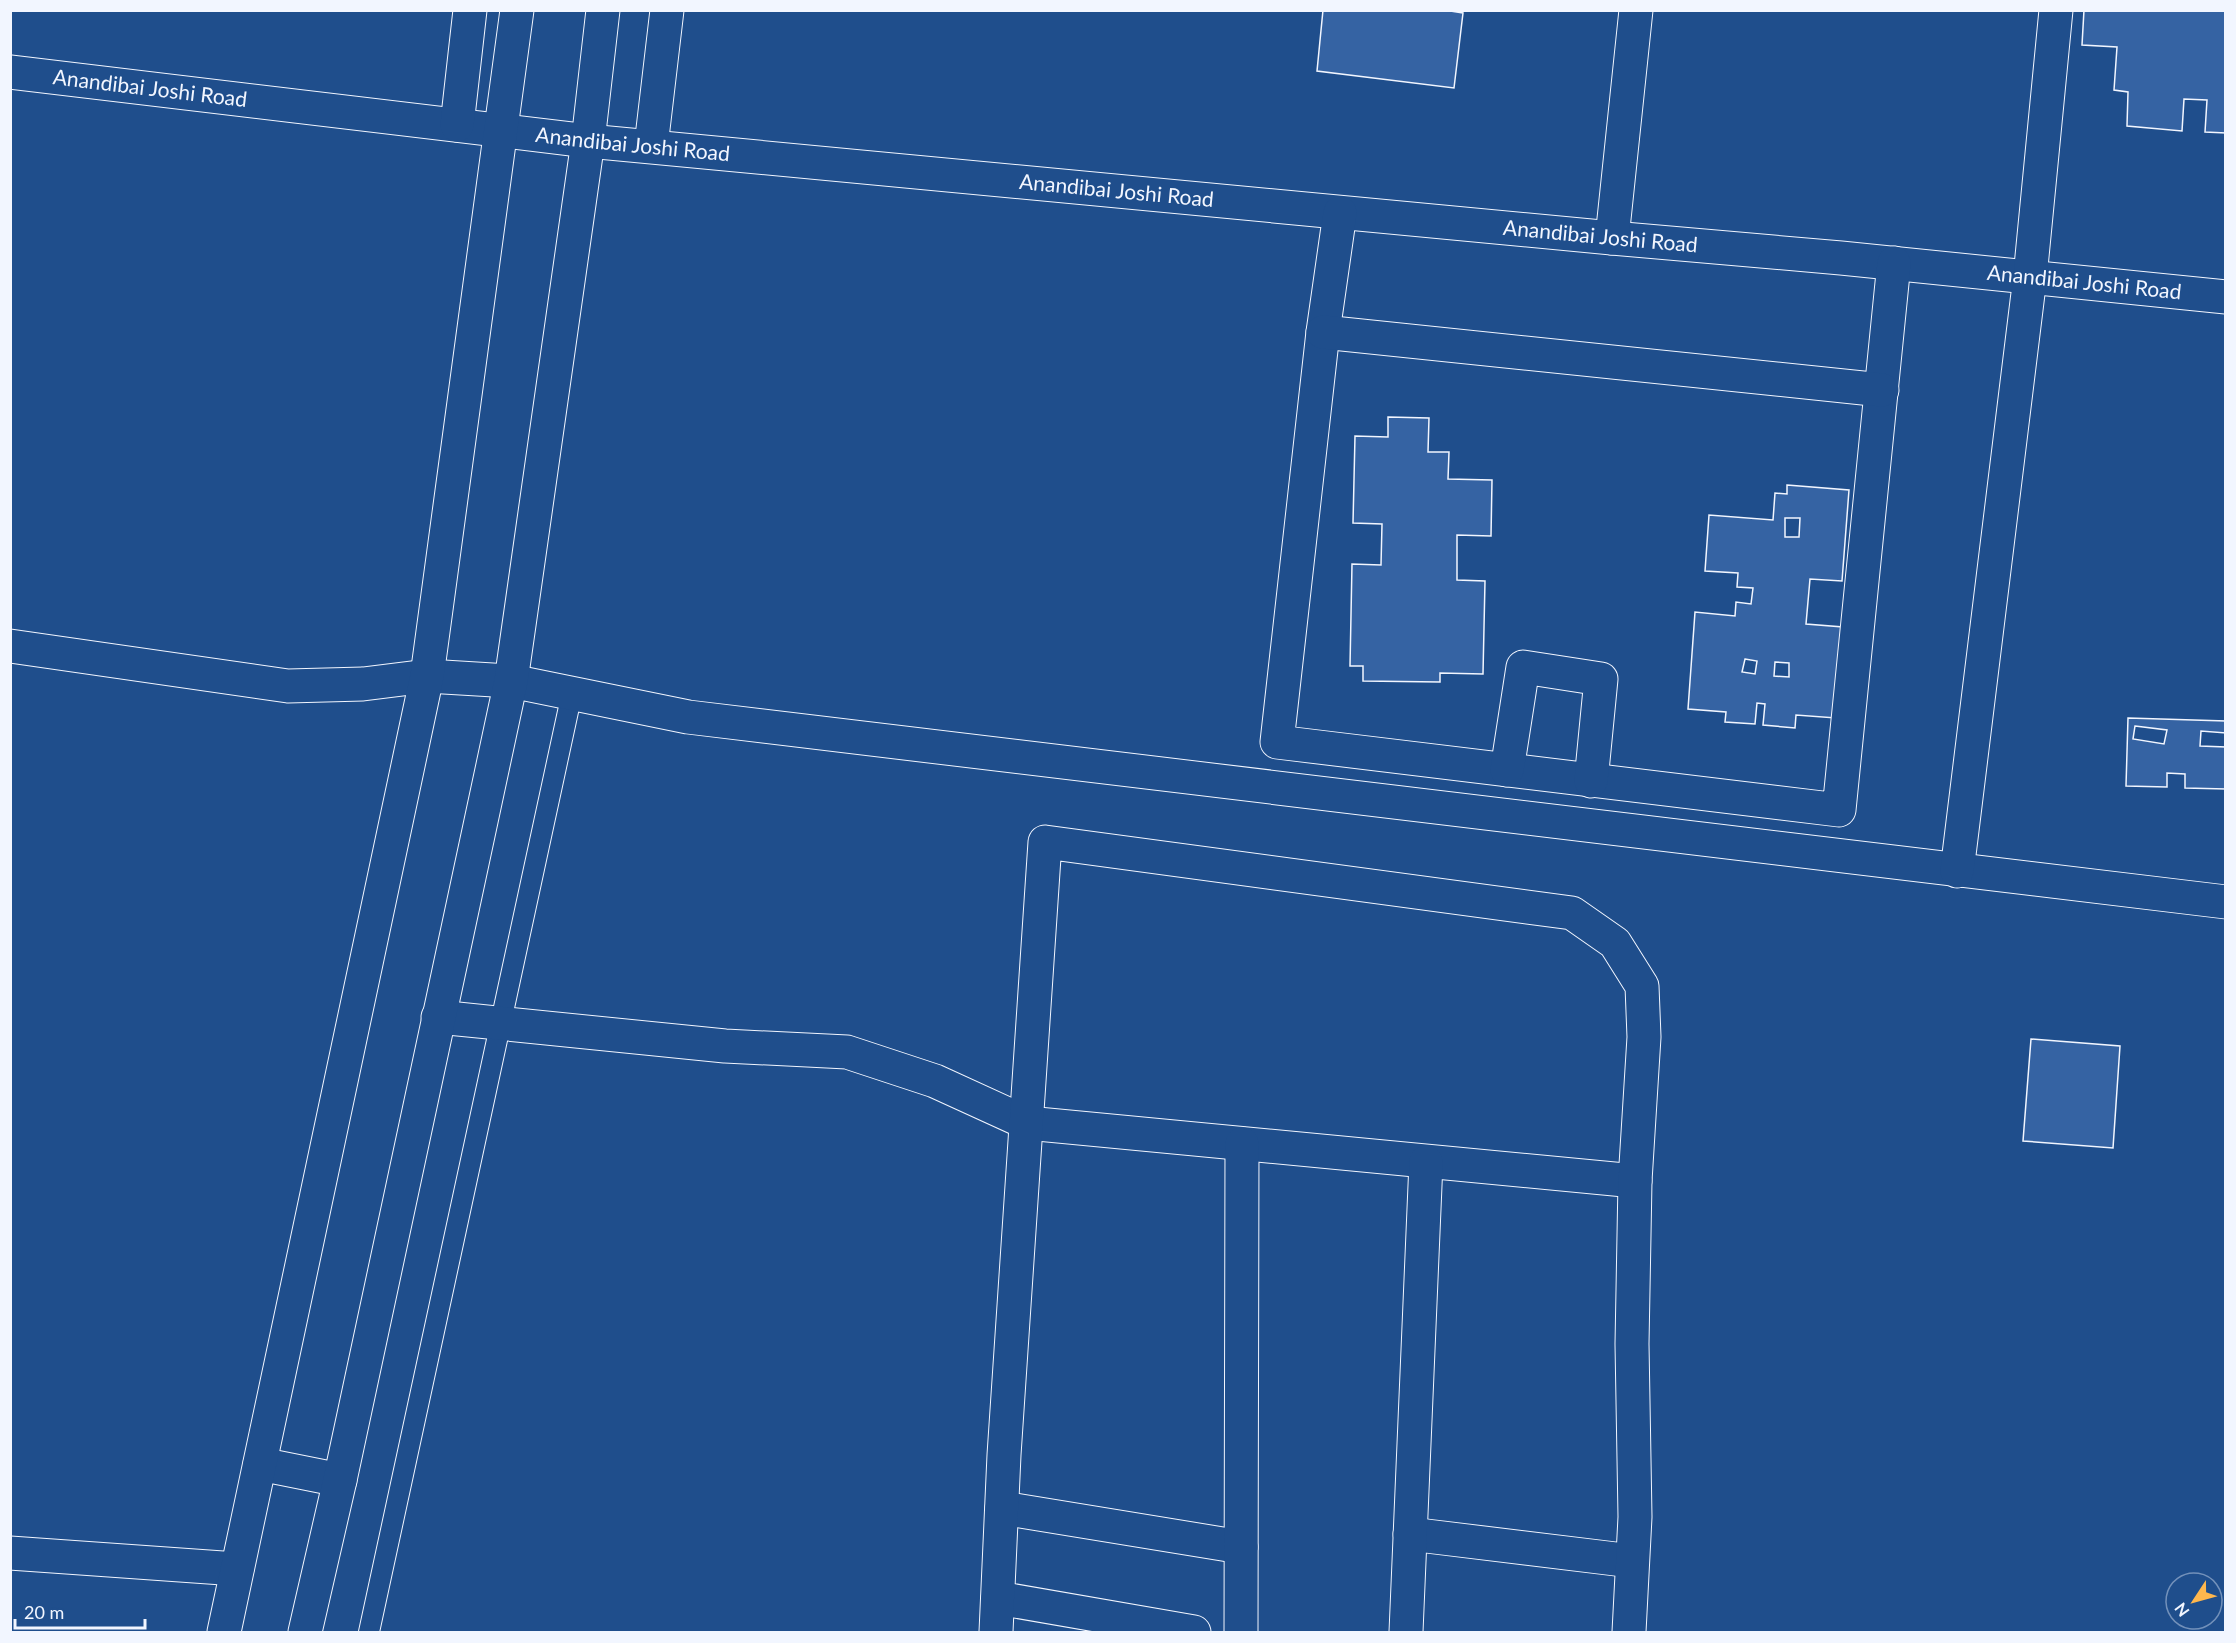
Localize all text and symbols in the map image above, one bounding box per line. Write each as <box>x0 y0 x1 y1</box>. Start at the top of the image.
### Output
street label: Anandibai Joshi Road <box>52 63 249 111</box>
street label: Anandibai Joshi Road <box>534 121 731 165</box>
street label: Anandibai Joshi Road <box>1018 168 1215 211</box>
street label: Anandibai Joshi Road <box>1502 214 1699 256</box>
street label: Anandibai Joshi Road <box>1986 259 2183 303</box>
north arrow <box>2164 1571 2224 1631</box>
scale bar <box>15 1592 146 1630</box>
text: N <box>2170 1600 2193 1621</box>
text: 20 m <box>24 1601 64 1623</box>

